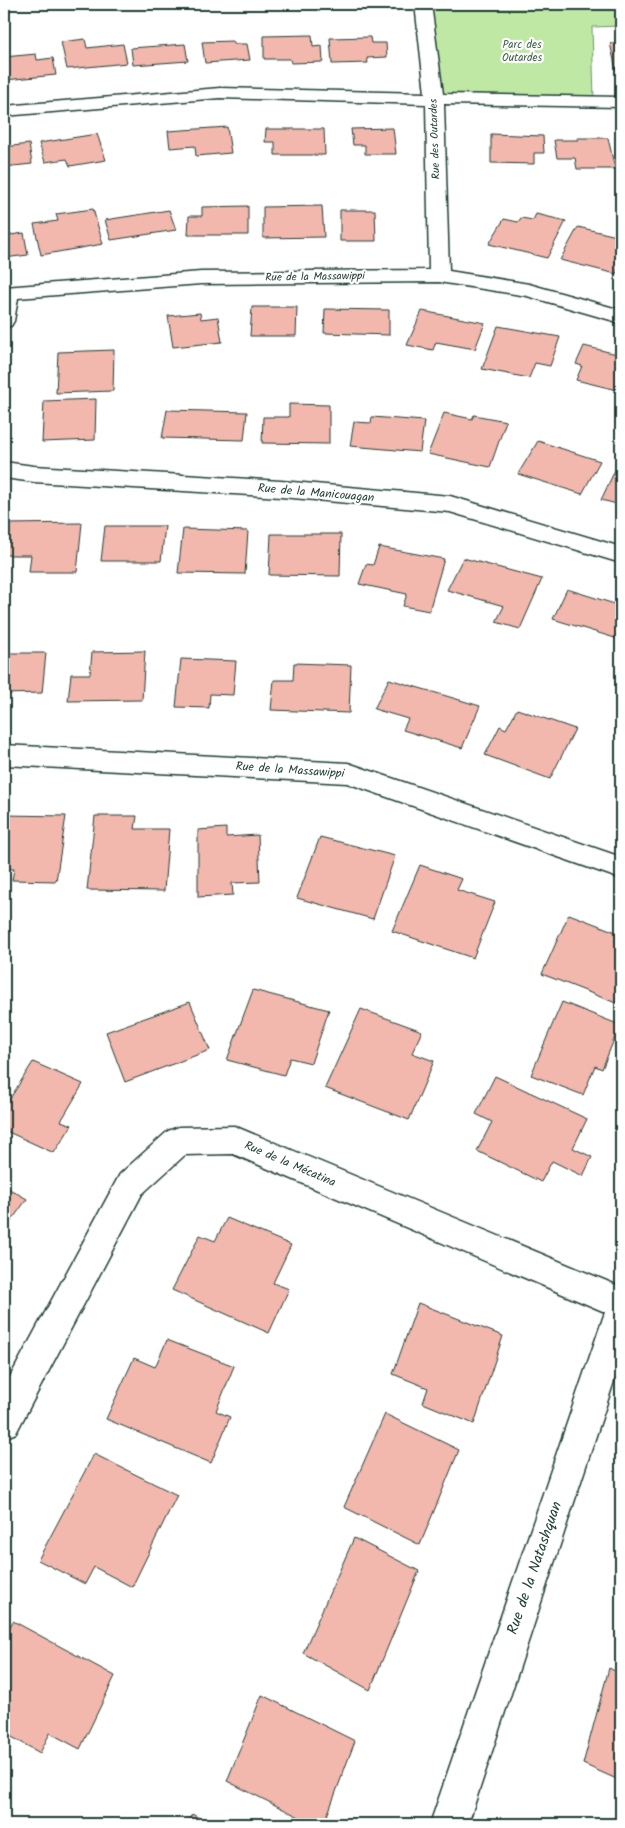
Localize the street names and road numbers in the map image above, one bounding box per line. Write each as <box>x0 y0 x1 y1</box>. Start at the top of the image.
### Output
street label: Rue des Outardes <box>425 98 445 180</box>
street label: Rue de la Massawippi <box>265 267 365 287</box>
street label: Rue de la Manicouagan <box>257 478 375 508</box>
street label: Rue de la Massawippi <box>235 757 346 783</box>
street label: Rue de la Mécatina <box>241 1136 339 1192</box>
street label: Rue de la Natashquan <box>501 1498 569 1638</box>

